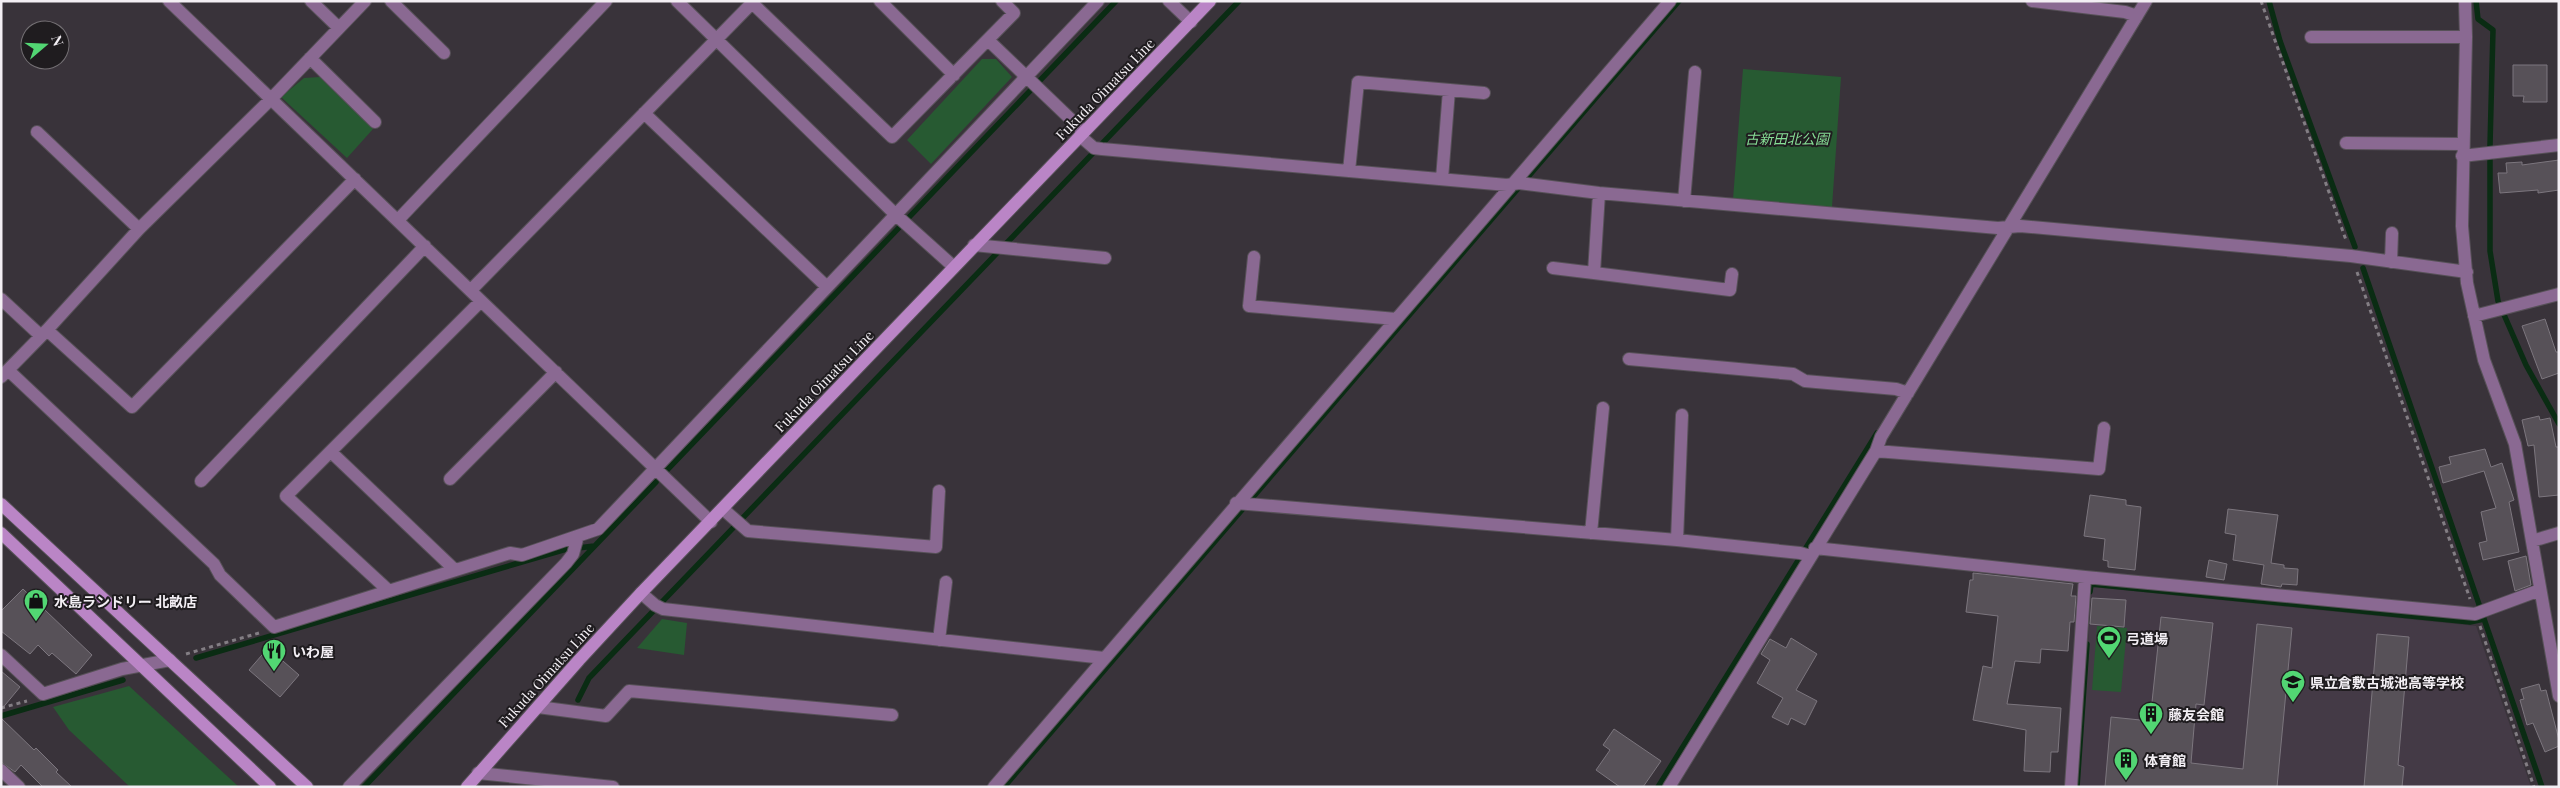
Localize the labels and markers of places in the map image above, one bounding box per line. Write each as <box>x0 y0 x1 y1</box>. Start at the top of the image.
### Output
shop icon: 水島ランドリー 北畝店 <box>23 588 49 622</box>
place label: 水島ランドリー 北畝店 <box>54 592 197 611</box>
sports icon: 弓道場 <box>2096 625 2122 659</box>
place label: 弓道場 <box>2126 629 2168 648</box>
restaurant icon: いわ屋 <box>261 638 287 672</box>
place label: いわ屋 <box>292 642 334 661</box>
school or university icon: 県立倉敷古城池高等学校 <box>2280 669 2306 703</box>
place label: 県立倉敷古城池高等学校 <box>2310 673 2464 692</box>
building icon: 藤友会館 <box>2138 701 2164 735</box>
place label: 藤友会館 <box>2168 705 2224 724</box>
building icon: 体育館 <box>2113 747 2139 781</box>
place label: 体育館 <box>2144 751 2186 770</box>

